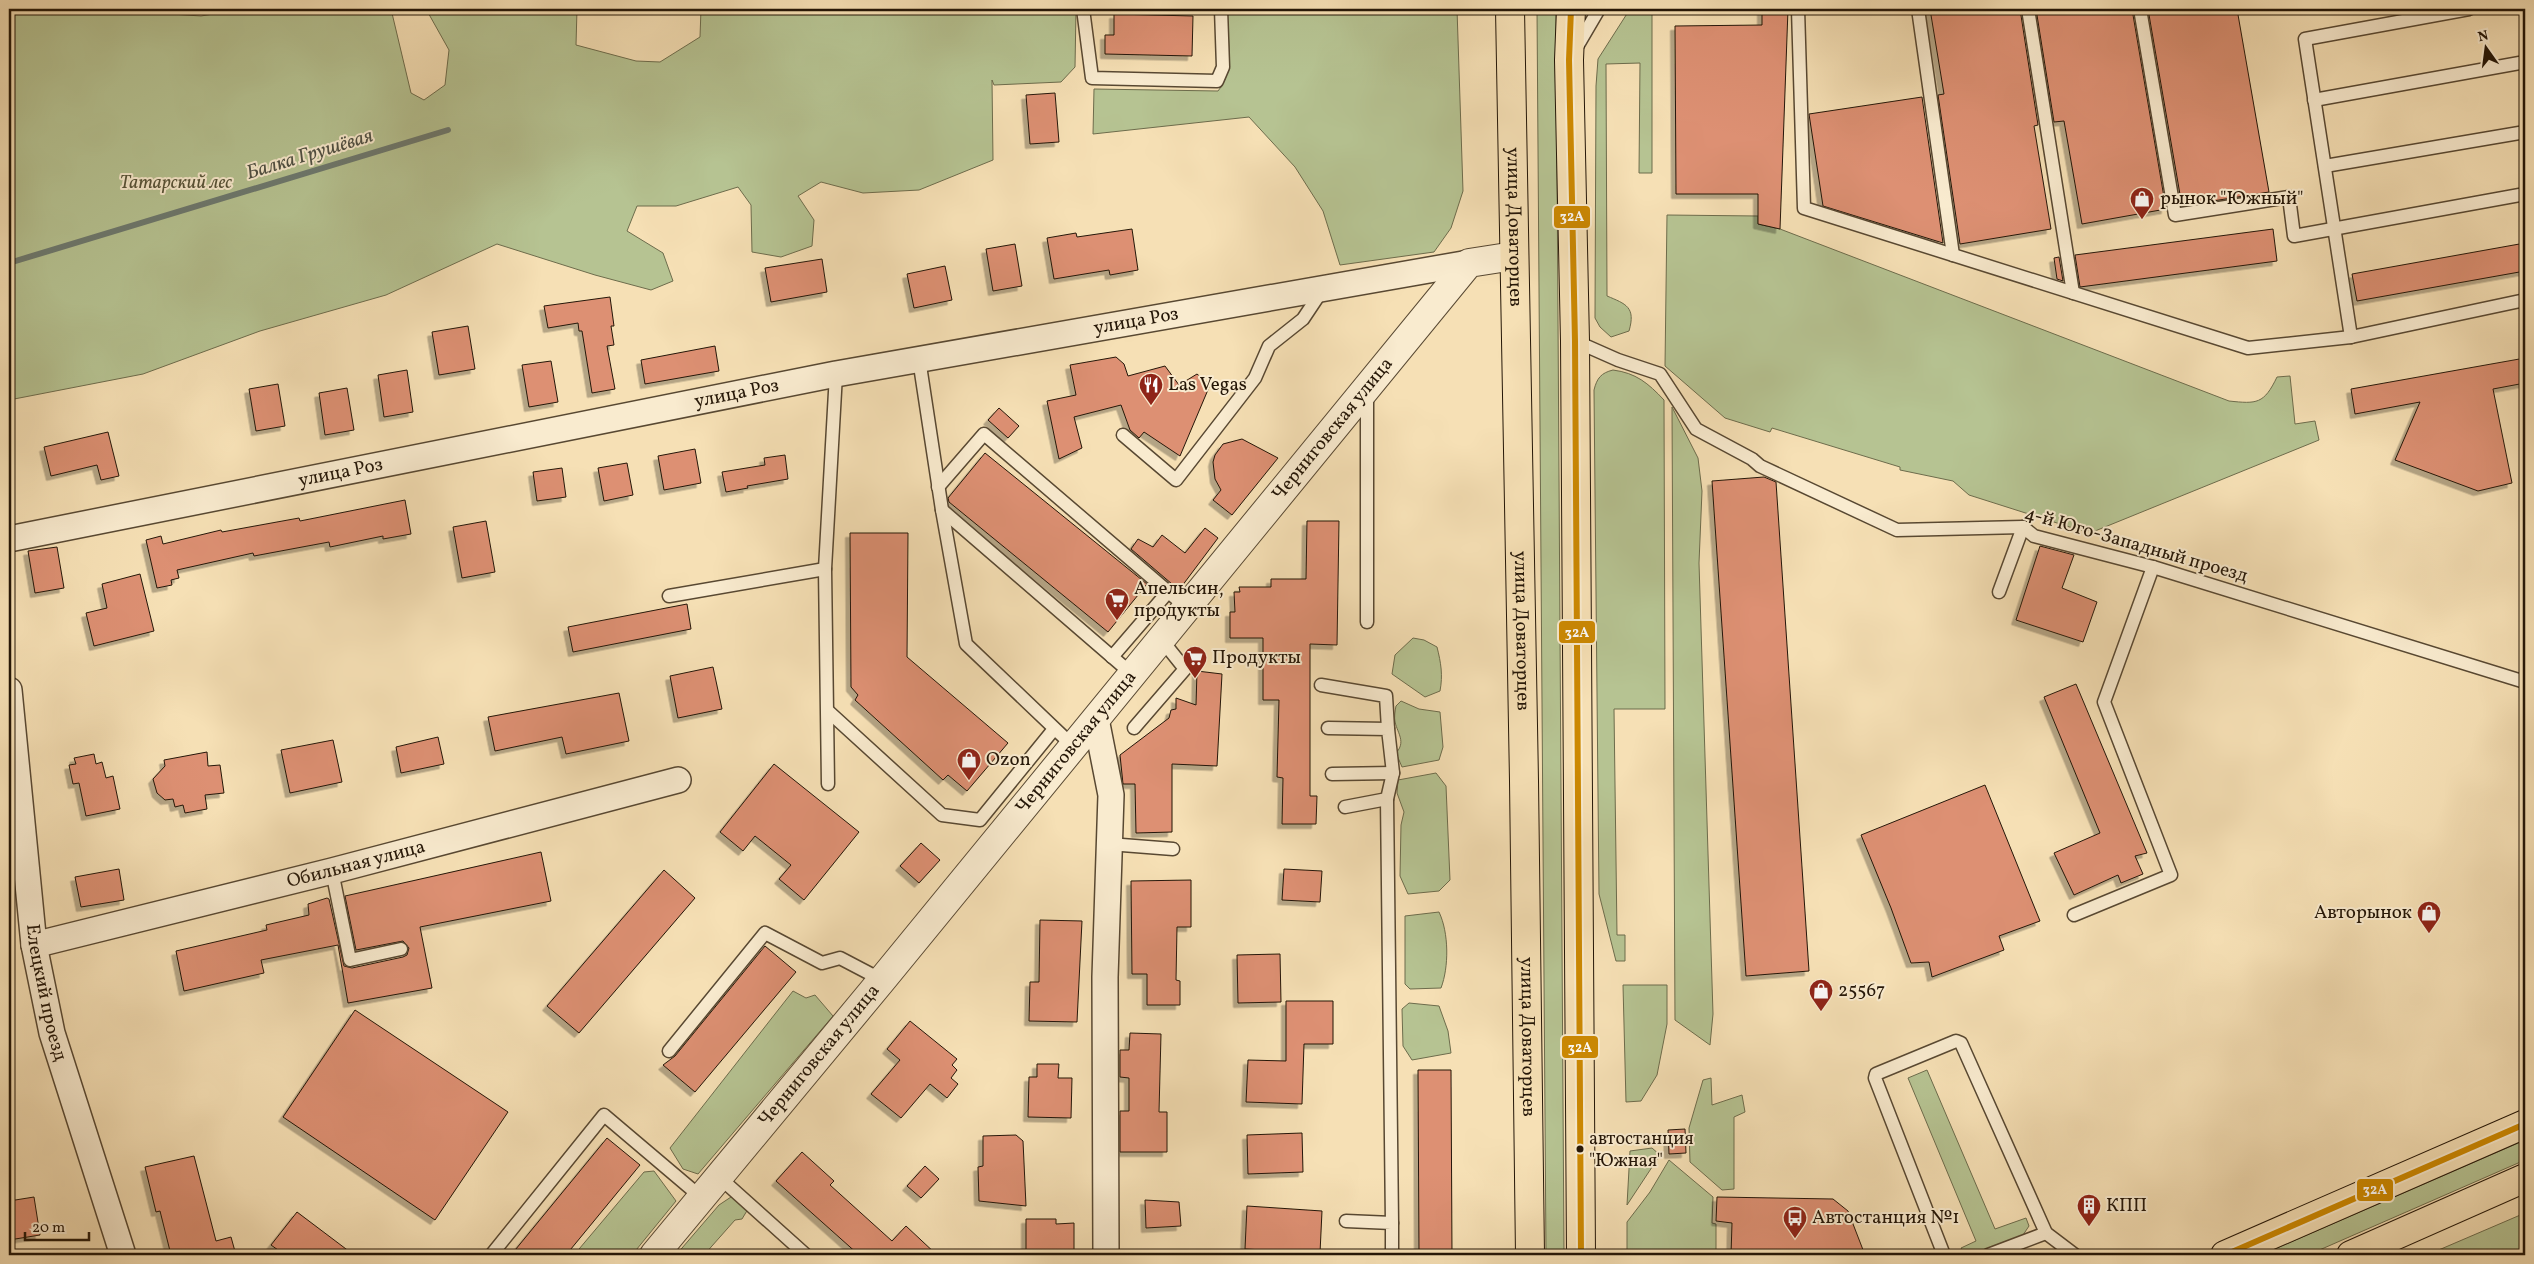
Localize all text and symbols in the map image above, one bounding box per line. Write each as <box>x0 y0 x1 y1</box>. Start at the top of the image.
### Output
north arrow <box>2462 22 2512 72</box>
text: N <box>2476 26 2490 47</box>
water label: Балка Грушёвая <box>243 122 377 188</box>
street label: улица Доваторцев <box>1500 147 1528 307</box>
park label: Татарский лес <box>120 170 232 196</box>
shop icon: рынок "Южный" <box>2129 186 2155 220</box>
place label: рынок "Южный" <box>2160 186 2304 212</box>
line badge: 32A <box>1553 205 1591 229</box>
text: 32A <box>1560 208 1584 227</box>
street label: улица Роз <box>1092 301 1181 342</box>
street label: Черниговская улица <box>1266 352 1399 507</box>
restaurant icon: Las Vegas <box>1138 372 1164 406</box>
place label: Las Vegas <box>1168 372 1247 398</box>
street label: улица Роз <box>692 373 781 415</box>
street label: улица Роз <box>296 452 385 494</box>
street label: 4-й Юго-Западный проезд <box>2021 501 2251 589</box>
street label: улица Доваторцев <box>1507 551 1536 711</box>
place label: Апельсин, продукты <box>1134 576 1224 624</box>
supermarket icon: Апельсин, продукты <box>1104 587 1130 621</box>
line badge: 32A <box>1558 620 1596 644</box>
text: 32A <box>1565 624 1589 643</box>
supermarket icon: Продукты <box>1182 645 1208 679</box>
place label: Продукты <box>1212 645 1301 671</box>
street label: Черниговская улица <box>1010 665 1143 820</box>
shop icon: Ozon <box>956 747 982 781</box>
place label: Ozon <box>986 747 1031 773</box>
street label: Обильная улица <box>284 834 428 895</box>
place label: Авторынок <box>2314 900 2412 926</box>
shop icon: Авторынок <box>2416 900 2442 934</box>
street label: Елецкий проезд <box>19 923 73 1065</box>
street label: улица Доваторцев <box>1513 957 1541 1117</box>
shop icon: 25567 <box>1808 978 1834 1012</box>
place label: 25567 <box>1838 978 1885 1004</box>
street label: Черниговская улица <box>752 979 886 1133</box>
line badge: 32A <box>1561 1035 1599 1059</box>
text: 32A <box>1568 1039 1592 1058</box>
place label: автостанция "Южная" <box>1589 1127 1694 1174</box>
marker: автостанция "Южная" <box>1575 1144 1585 1154</box>
line badge: 32A <box>2356 1178 2394 1202</box>
text: 32A <box>2363 1181 2387 1200</box>
building icon: КПП <box>2076 1193 2102 1227</box>
place label: КПП <box>2106 1193 2147 1219</box>
bus stop icon: Автостанция №1 <box>1782 1205 1808 1239</box>
place label: Автостанция №1 <box>1812 1205 1960 1231</box>
scale bar <box>25 1209 89 1241</box>
text: 20 m <box>32 1218 65 1239</box>

